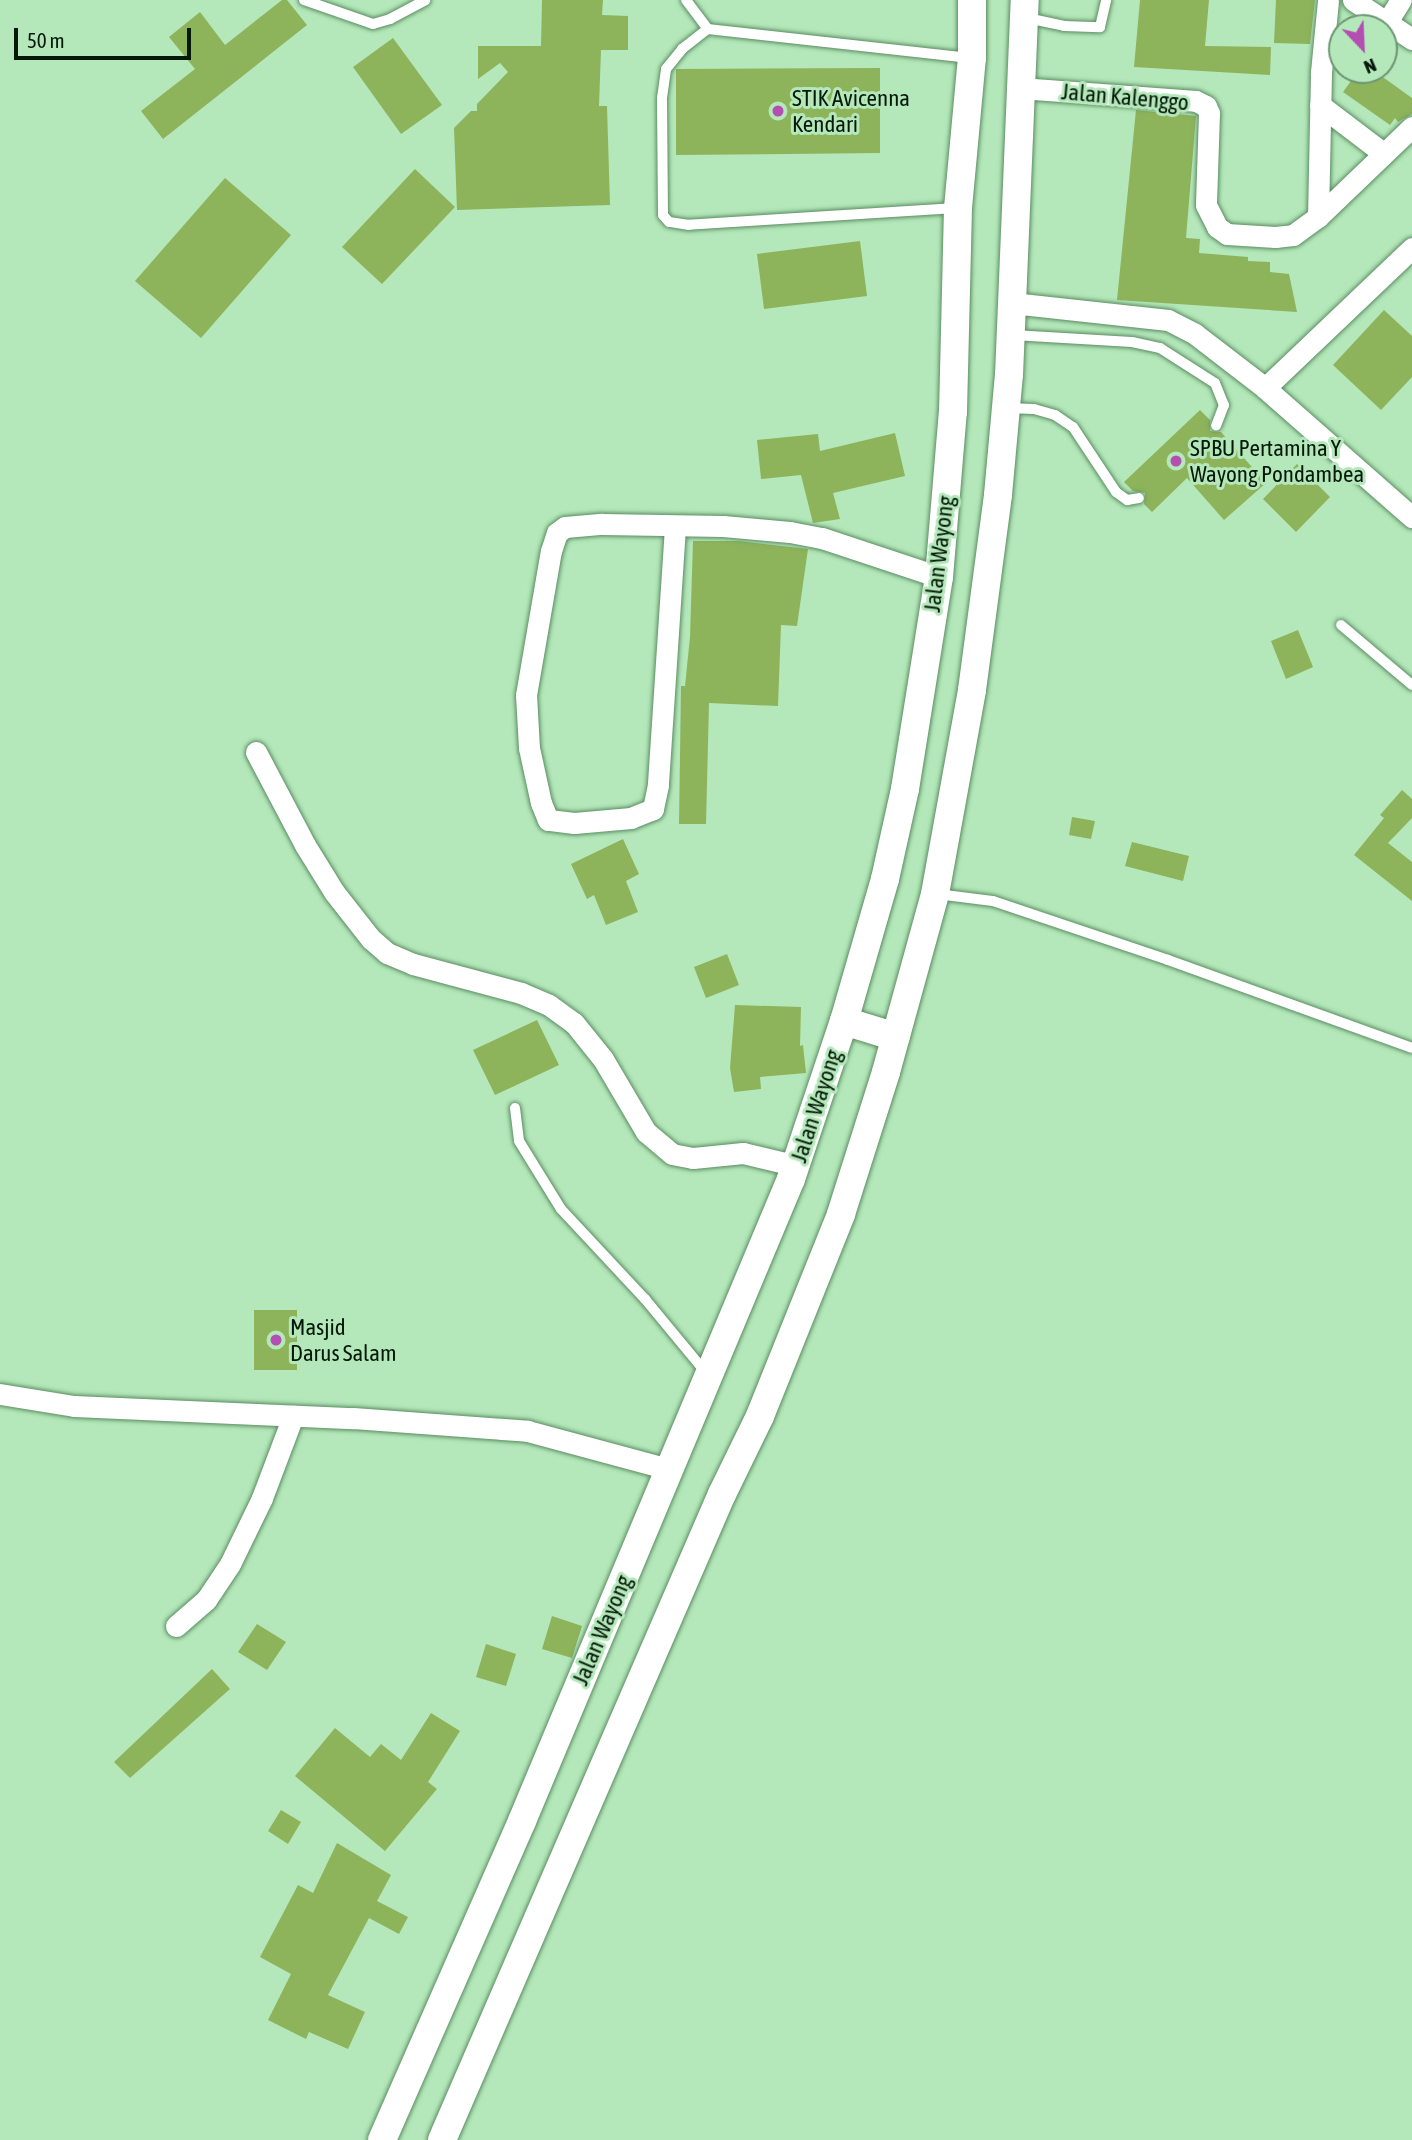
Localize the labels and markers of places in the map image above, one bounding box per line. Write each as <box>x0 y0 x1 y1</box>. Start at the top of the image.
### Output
place label: STIK Avicenna Kendari <box>792 84 910 138</box>
marker: STIK Avicenna Kendari <box>770 103 786 119</box>
place label: SPBU Pertamina Y Wayong Pondambea <box>1190 434 1364 488</box>
marker: SPBU Pertamina Y Wayong Pondambea <box>1168 453 1184 469</box>
place label: Masjid Darus Salam <box>290 1313 396 1367</box>
marker: Masjid Darus Salam <box>268 1332 284 1348</box>

